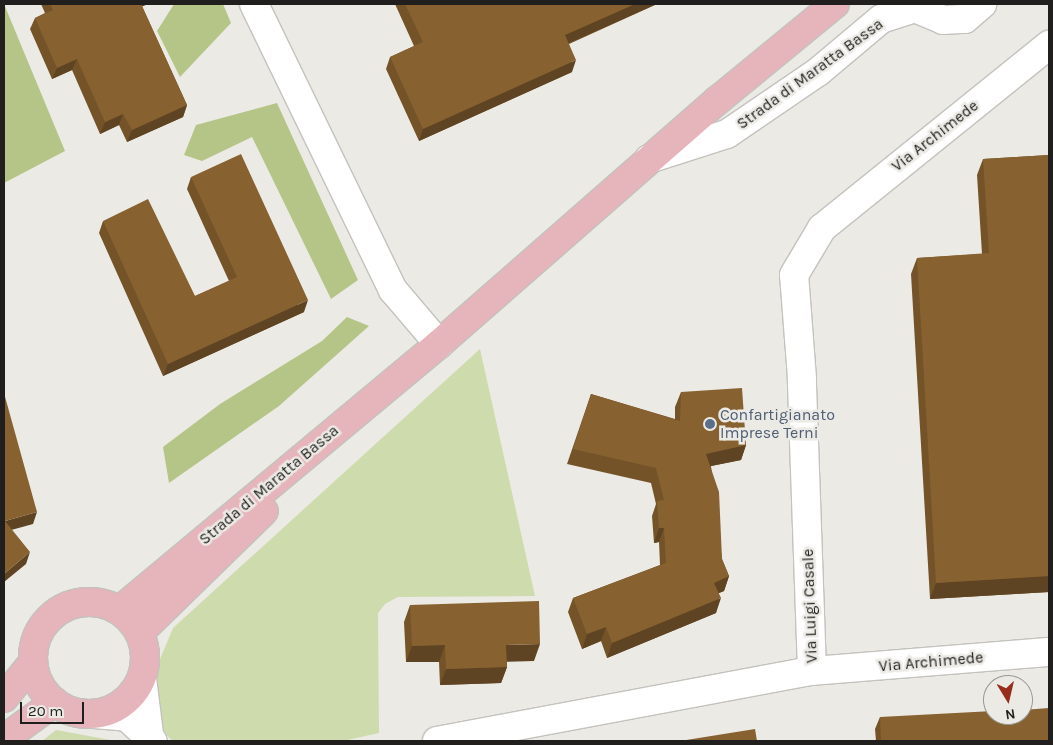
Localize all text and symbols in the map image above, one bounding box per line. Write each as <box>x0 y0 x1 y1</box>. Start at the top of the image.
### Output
street label: Strada di Maratta Bassa <box>733 14 887 134</box>
street label: Via Archimede <box>888 96 982 176</box>
place label: Confartigianato Imprese Terni <box>720 405 835 443</box>
marker: Confartigianato Imprese Terni <box>704 418 716 430</box>
street label: Strada di Maratta Bassa <box>195 421 343 549</box>
street label: Via Luigi Casale <box>798 548 822 664</box>
street label: Via Archimede <box>878 648 984 676</box>
north arrow <box>983 675 1033 725</box>
scale bar <box>22 692 86 724</box>
text: 20 m <box>28 702 63 720</box>
text: N <box>1004 705 1017 724</box>

